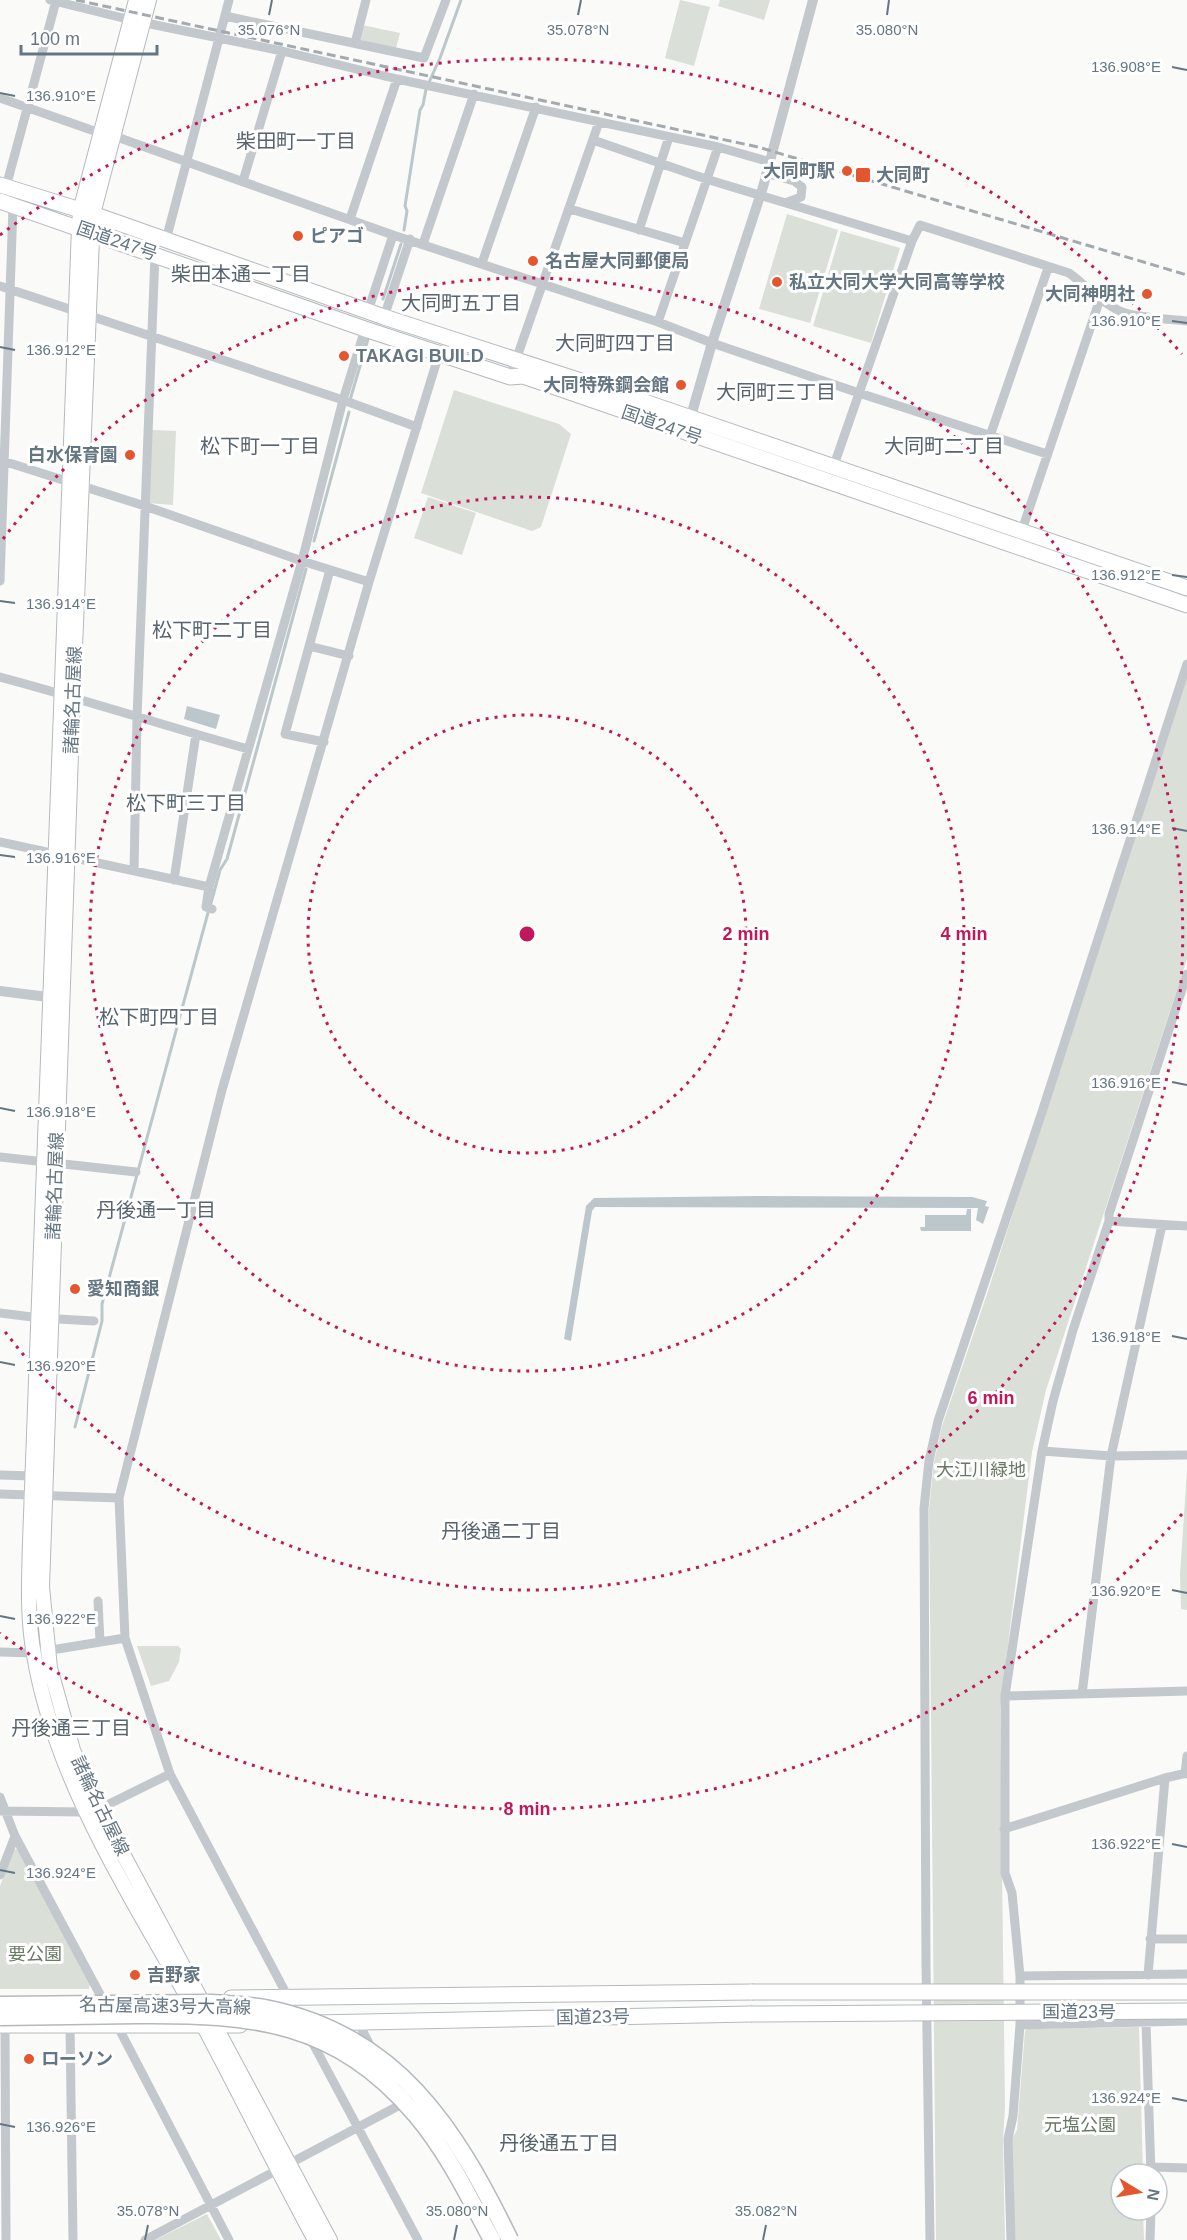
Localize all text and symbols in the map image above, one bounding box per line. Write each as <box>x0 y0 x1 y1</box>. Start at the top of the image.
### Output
scale bar <box>21 18 158 56</box>
text: 35.076°N <box>238 21 300 38</box>
text: 35.078°N <box>547 21 609 38</box>
text: 35.080°N <box>856 21 918 38</box>
text: 100 m <box>30 29 80 49</box>
text: 136.908°E <box>1091 58 1161 75</box>
text: 136.910°E <box>26 87 96 104</box>
district label: 柴田町一丁目 <box>236 130 356 152</box>
place label: 大同町駅 <box>763 161 835 181</box>
marker: 大同町駅 <box>840 164 854 178</box>
place label: 大同町 <box>876 165 930 185</box>
marker: 大同町 <box>854 166 872 184</box>
street label: 国道247号 <box>74 218 160 264</box>
place label: ピアゴ <box>310 226 364 246</box>
marker: ピアゴ <box>291 229 305 243</box>
place label: 名古屋大同郵便局 <box>545 251 689 271</box>
marker: 名古屋大同郵便局 <box>526 254 540 268</box>
district label: 柴田本通一丁目 <box>171 263 311 285</box>
place label: 私立大同大学大同高等学校 <box>789 272 1005 292</box>
marker: 私立大同大学大同高等学校 <box>770 275 784 289</box>
place label: 大同神明社 <box>1045 284 1135 304</box>
marker: 大同神明社 <box>1140 287 1154 301</box>
district label: 大同町五丁目 <box>401 292 521 314</box>
text: 136.910°E <box>1091 312 1161 329</box>
district label: 大同町四丁目 <box>555 332 675 354</box>
text: 136.912°E <box>26 341 96 358</box>
place label: TAKAGI BUILD <box>356 346 484 366</box>
marker: TAKAGI BUILD <box>337 349 351 363</box>
place label: 大同特殊鋼会館 <box>543 375 669 395</box>
marker: 大同特殊鋼会館 <box>674 378 688 392</box>
district label: 大同町三丁目 <box>716 381 836 403</box>
street label: 国道247号 <box>619 402 705 448</box>
district label: 松下町一丁目 <box>200 435 320 457</box>
district label: 大同町二丁目 <box>884 435 1004 457</box>
place label: 白水保育園 <box>28 445 118 465</box>
marker: 白水保育園 <box>123 448 137 462</box>
text: 136.912°E <box>1091 566 1161 583</box>
text: 136.914°E <box>26 595 96 612</box>
district label: 松下町二丁目 <box>152 619 272 641</box>
street label: 諸輪名古屋線 <box>61 646 85 754</box>
district label: 松下町三丁目 <box>126 792 246 814</box>
text: 136.914°E <box>1091 820 1161 837</box>
text: 136.916°E <box>26 849 96 866</box>
centre of rings <box>517 924 537 944</box>
text: 2 min <box>722 924 770 944</box>
text: 4 min <box>940 924 988 944</box>
district label: 松下町四丁目 <box>99 1006 219 1028</box>
text: 136.916°E <box>1091 1074 1161 1091</box>
text: 136.918°E <box>26 1103 96 1120</box>
street label: 諸輪名古屋線 <box>43 1132 67 1240</box>
district label: 丹後通一丁目 <box>96 1199 216 1221</box>
place label: 愛知商銀 <box>87 1279 160 1299</box>
marker: 愛知商銀 <box>68 1282 82 1296</box>
text: 136.918°E <box>1091 1328 1161 1345</box>
text: 136.920°E <box>26 1357 96 1374</box>
text: 6 min <box>967 1388 1015 1408</box>
park label: 大江川緑地 <box>936 1460 1026 1480</box>
district label: 丹後通二丁目 <box>441 1520 561 1542</box>
text: 136.920°E <box>1091 1582 1161 1599</box>
text: 136.922°E <box>26 1610 96 1627</box>
district label: 丹後通三丁目 <box>11 1717 131 1739</box>
street label: 諸輪名古屋線 <box>67 1753 133 1859</box>
text: 8 min <box>503 1799 551 1819</box>
text: 136.922°E <box>1091 1835 1161 1852</box>
text: 136.924°E <box>26 1864 96 1881</box>
park label: 要公園 <box>8 1944 62 1964</box>
place label: 吉野家 <box>147 1965 201 1985</box>
marker: 吉野家 <box>128 1968 142 1982</box>
street label: 名古屋高速3号大高線 <box>79 1995 251 2017</box>
street label: 国道23号 <box>1042 2002 1116 2022</box>
street label: 国道23号 <box>556 2006 630 2028</box>
place label: ローソン <box>41 2049 113 2069</box>
marker: ローソン <box>22 2052 36 2066</box>
text: 136.924°E <box>1091 2089 1161 2106</box>
park label: 元塩公園 <box>1044 2115 1116 2135</box>
text: 136.926°E <box>26 2118 96 2135</box>
district label: 丹後通五丁目 <box>499 2132 619 2154</box>
north arrow <box>1109 2162 1169 2222</box>
text: N <box>1144 2187 1163 2202</box>
text: 35.078°N <box>117 2202 179 2219</box>
text: 35.080°N <box>426 2202 488 2219</box>
text: 35.082°N <box>735 2202 797 2219</box>

